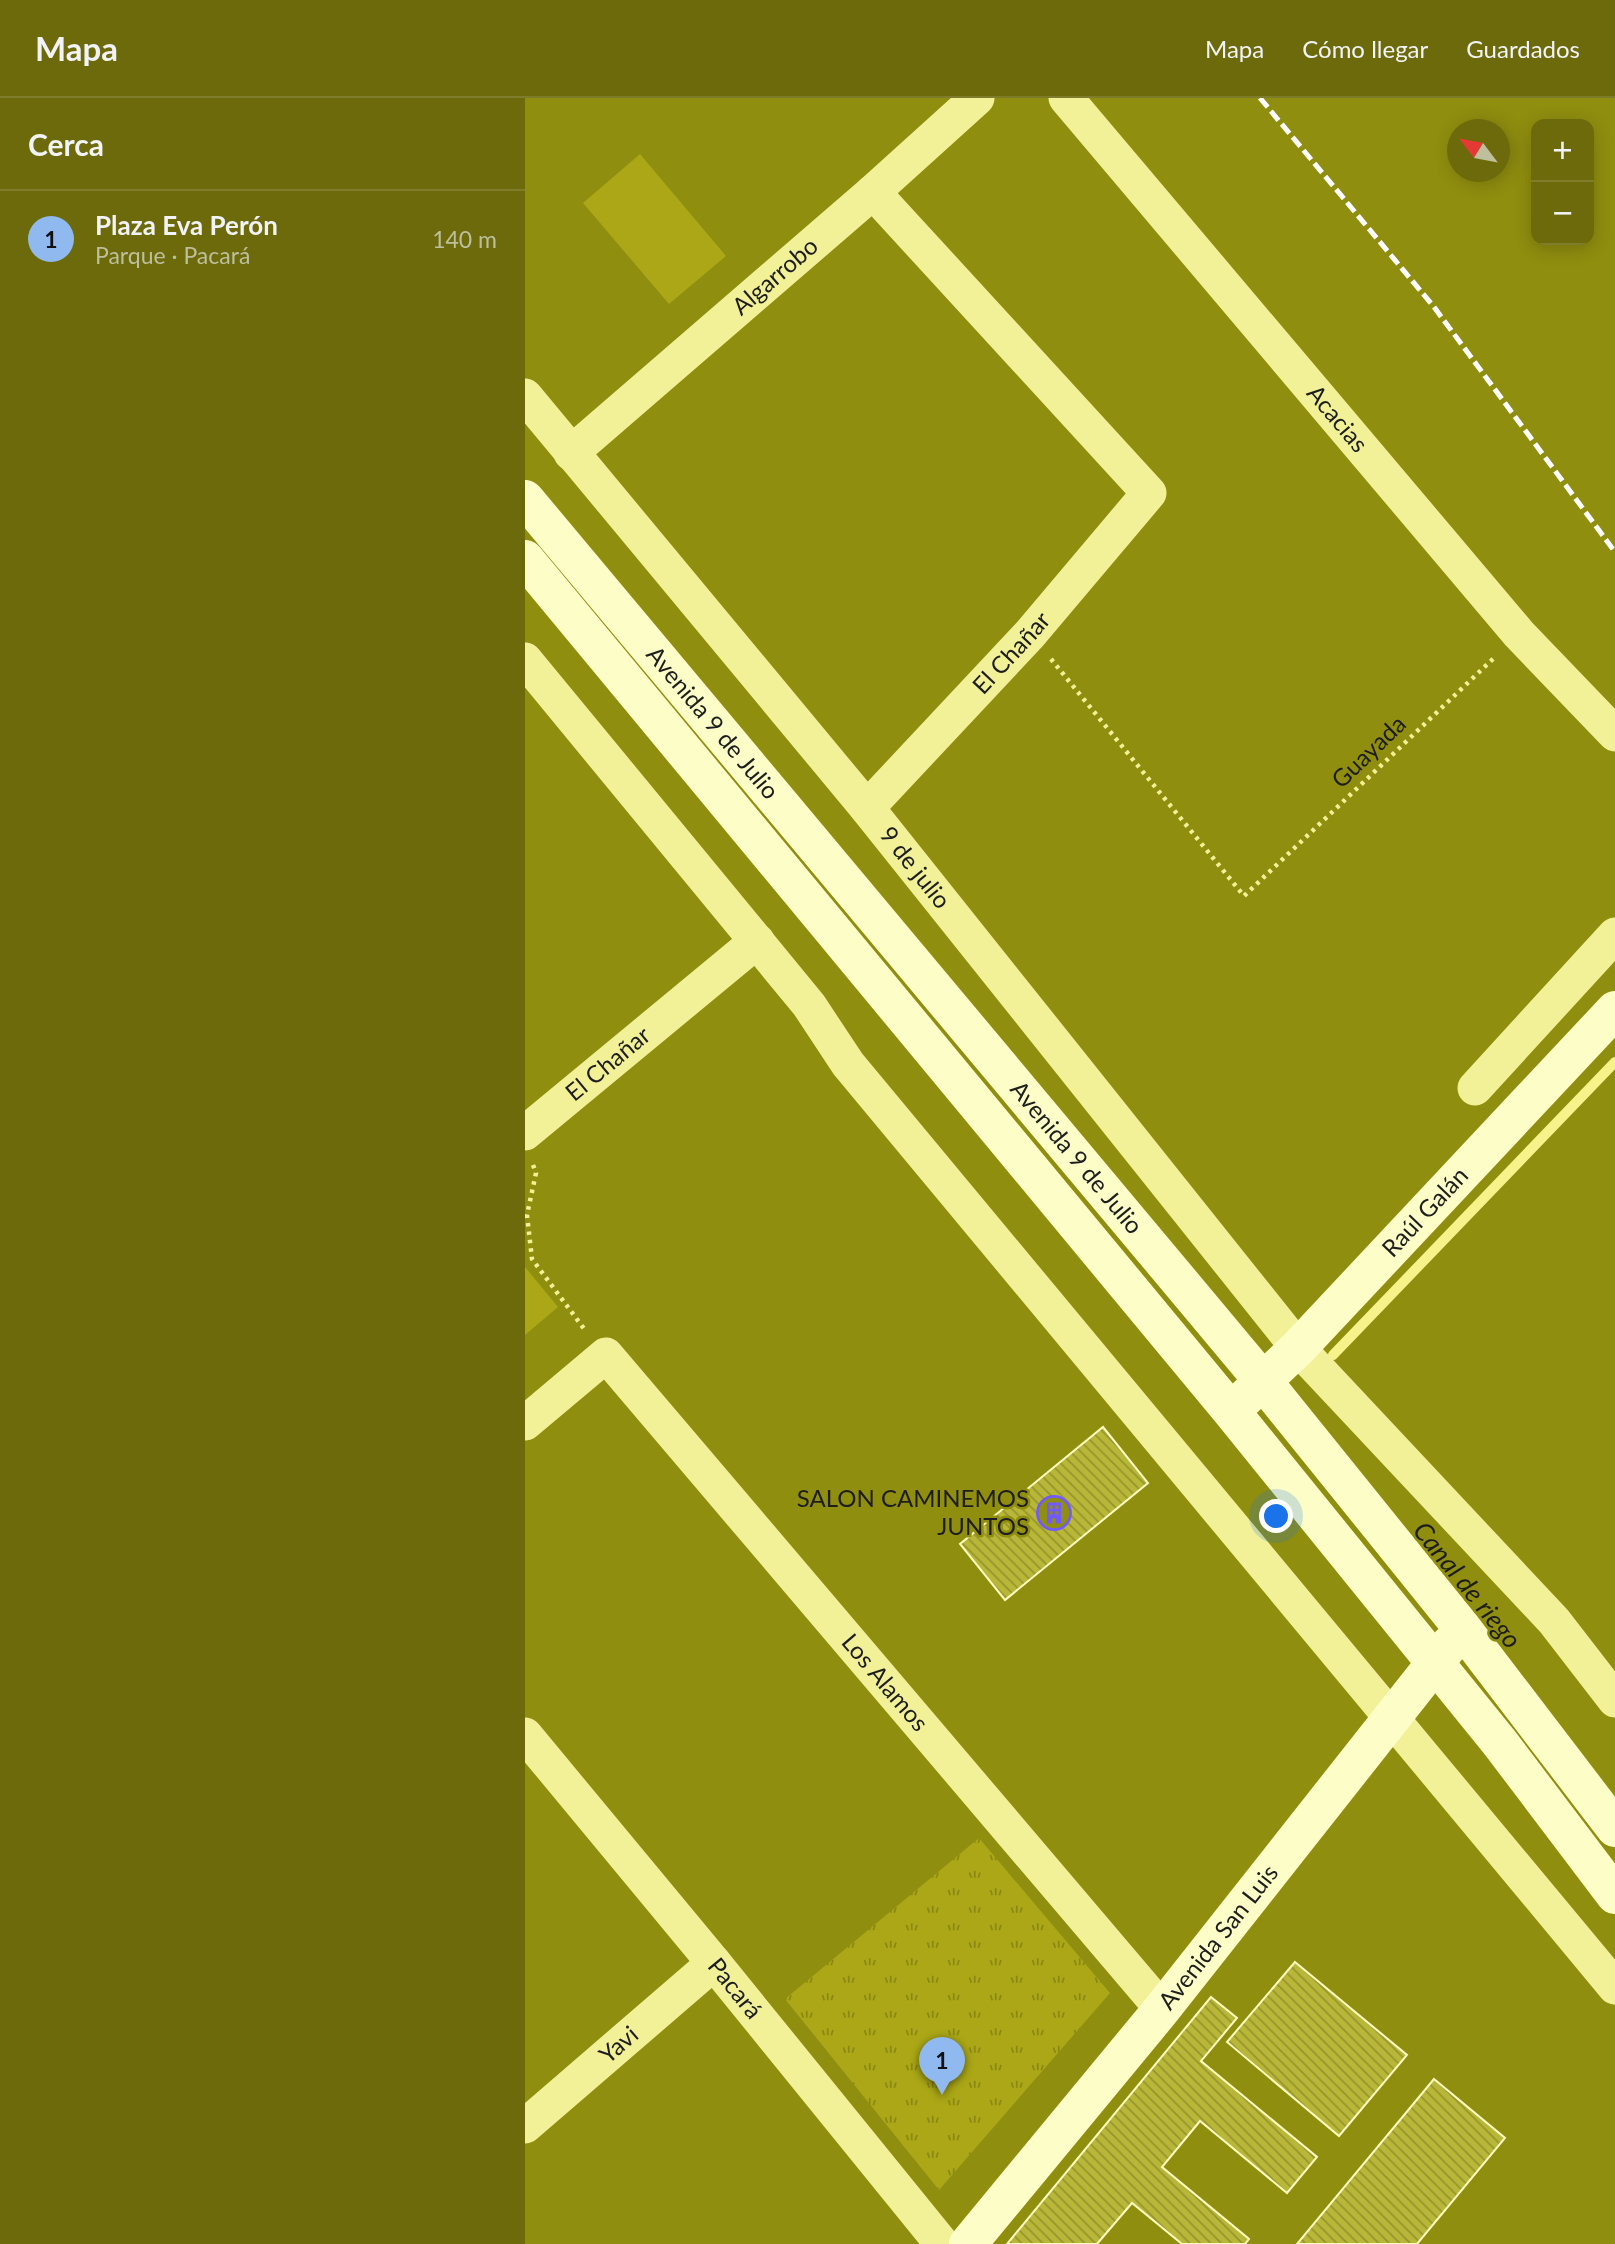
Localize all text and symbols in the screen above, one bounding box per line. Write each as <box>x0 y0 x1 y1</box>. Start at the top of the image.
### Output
text: Mapa <box>35 28 118 68</box>
text: Mapa <box>1205 34 1264 63</box>
text: Cómo llegar <box>1302 34 1428 63</box>
text: Guardados <box>1466 34 1580 63</box>
north arrow <box>1447 119 1510 182</box>
map controls <box>1531 119 1594 245</box>
button: + <box>1531 119 1594 182</box>
text: Cerca <box>28 126 104 162</box>
button: − <box>1531 182 1594 245</box>
text: Plaza Eva Perón <box>95 209 278 241</box>
text: 1 <box>44 225 58 253</box>
text: 140 m <box>432 225 497 253</box>
street label: Algarrobo <box>725 230 823 320</box>
text: Parque · Pacará <box>95 241 250 269</box>
street label: Acacias <box>1302 378 1375 457</box>
street label: El Chañar <box>966 605 1056 699</box>
street label: Avenida 9 de Julio <box>641 640 786 804</box>
street label: Guayada <box>1325 709 1411 793</box>
street label: 9 de julio <box>874 820 957 914</box>
street label: El Chañar <box>559 1019 656 1106</box>
street label: Avenida 9 de Julio <box>1005 1074 1150 1239</box>
street label: Raúl Galán <box>1375 1160 1473 1262</box>
place label: SALON CAMINEMOS JUNTOS <box>797 1483 1029 1540</box>
building icon: SALON CAMINEMOS JUNTOS <box>1035 1494 1073 1532</box>
your location <box>1259 1499 1293 1533</box>
water label: Canal de riego <box>1407 1515 1529 1654</box>
street label: Los Alamos <box>836 1627 935 1736</box>
street label: Avenida San Luis <box>1151 1858 1283 2015</box>
street label: Pacará <box>703 1951 769 2024</box>
street label: Yavi <box>592 2019 643 2069</box>
pin: 1 <box>919 2037 965 2095</box>

